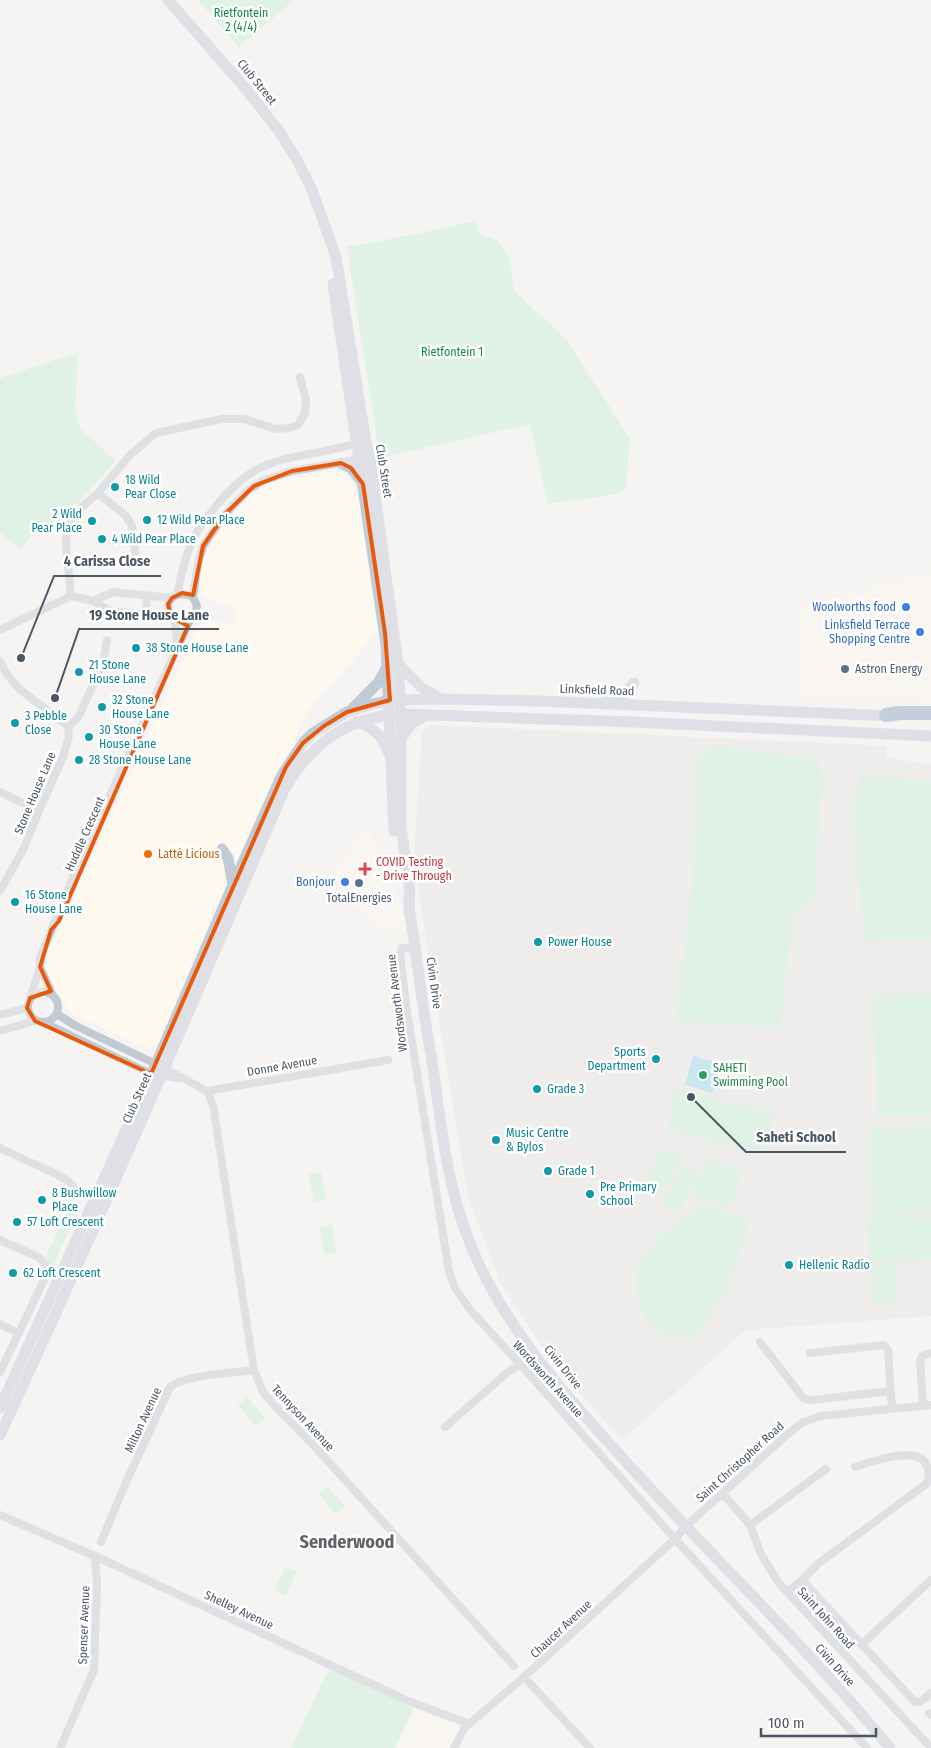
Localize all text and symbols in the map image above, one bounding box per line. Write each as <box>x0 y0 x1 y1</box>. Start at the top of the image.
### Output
park label: Rietfontein 2 (4/4) <box>214 6 268 34</box>
street label: Club Street <box>235 57 280 107</box>
park label: Rietfontein 1 <box>421 345 483 359</box>
street label: Club Street <box>373 443 395 499</box>
place label: 18 Wild Pear Close <box>125 473 176 501</box>
marker: 18 Wild Pear Close <box>109 481 121 493</box>
place label: 2 Wild Pear Place <box>31 507 82 535</box>
place label: 12 Wild Pear Place <box>157 513 245 527</box>
marker: 12 Wild Pear Place <box>141 514 153 526</box>
marker: 2 Wild Pear Place <box>86 515 98 527</box>
place label: 4 Wild Pear Place <box>112 532 196 546</box>
marker: 4 Wild Pear Place <box>96 533 108 545</box>
callout: 4 Carissa Close <box>54 547 161 576</box>
text: 4 Carissa Close <box>64 553 150 570</box>
callout: 19 Stone House Lane <box>79 600 219 629</box>
place label: Woolworths food <box>812 600 896 614</box>
marker: Woolworths food <box>900 601 912 613</box>
text: 19 Stone House Lane <box>89 607 209 624</box>
place label: Linksfield Terrace Shopping Centre <box>825 618 910 646</box>
marker: Linksfield Terrace Shopping Centre <box>914 626 926 638</box>
place label: 38 Stone House Lane <box>146 641 248 655</box>
marker: 38 Stone House Lane <box>130 642 142 654</box>
place label: 21 Stone House Lane <box>89 658 146 686</box>
place label: Astron Energy <box>855 662 923 676</box>
marker: Astron Energy <box>839 663 851 675</box>
marker: 21 Stone House Lane <box>73 666 85 678</box>
street label: Linksfield Road <box>559 682 635 698</box>
place label: 32 Stone House Lane <box>112 693 169 721</box>
marker: 32 Stone House Lane <box>96 701 108 713</box>
place label: 3 Pebble Close <box>25 709 67 737</box>
marker: 3 Pebble Close <box>9 717 21 729</box>
place label: 30 Stone House Lane <box>99 723 156 751</box>
marker: 30 Stone House Lane <box>83 731 95 743</box>
street label: Stone House Lane <box>11 750 59 836</box>
place label: 28 Stone House Lane <box>89 753 191 767</box>
marker: 28 Stone House Lane <box>73 754 85 766</box>
street label: Huddle Crescent <box>62 794 108 873</box>
place label: Latté Licious <box>158 847 220 861</box>
marker: Latté Licious <box>142 848 154 860</box>
place label: COVID Testing - Drive Through <box>376 855 452 883</box>
marker: COVID Testing - Drive Through <box>358 862 372 876</box>
place label: Bonjour <box>296 875 336 889</box>
marker: Bonjour <box>339 876 351 888</box>
marker: TotalEnergies <box>353 877 365 889</box>
place label: 16 Stone House Lane <box>25 888 82 916</box>
place label: TotalEnergies <box>326 891 392 905</box>
marker: 16 Stone House Lane <box>9 896 21 908</box>
place label: Power House <box>548 935 612 949</box>
marker: Power House <box>532 936 544 948</box>
street label: Wordsworth Avenue <box>384 953 410 1052</box>
street label: Civin Drive <box>423 956 445 1010</box>
place label: Sports Department <box>587 1045 646 1073</box>
street label: Donne Avenue <box>246 1053 318 1079</box>
marker: Sports Department <box>650 1053 662 1065</box>
place label: SAHETI Swimming Pool <box>713 1061 788 1089</box>
marker: SAHETI Swimming Pool <box>697 1069 709 1081</box>
street label: Club Street <box>120 1070 154 1126</box>
place label: Grade 3 <box>547 1082 584 1096</box>
marker: Grade 3 <box>531 1083 543 1095</box>
callout: Saheti School <box>746 1123 846 1152</box>
place label: Music Centre & Bylos <box>506 1126 569 1154</box>
text: Saheti School <box>756 1129 836 1146</box>
marker: Music Centre & Bylos <box>490 1134 502 1146</box>
place label: Grade 1 <box>558 1164 594 1178</box>
marker: Grade 1 <box>542 1165 554 1177</box>
place label: Pre Primary School <box>600 1180 657 1208</box>
place label: 8 Bushwillow Place <box>52 1186 117 1214</box>
marker: Pre Primary School <box>584 1188 596 1200</box>
marker: 8 Bushwillow Place <box>36 1194 48 1206</box>
place label: 57 Loft Crescent <box>27 1215 104 1229</box>
marker: 57 Loft Crescent <box>11 1216 23 1228</box>
place label: Hellenic Radio <box>799 1258 870 1272</box>
marker: Hellenic Radio <box>783 1259 795 1271</box>
place label: 62 Loft Crescent <box>23 1266 101 1280</box>
marker: 62 Loft Crescent <box>7 1267 19 1279</box>
street label: Wordsworth Avenue <box>510 1338 586 1420</box>
street label: Civin Drive <box>541 1342 585 1392</box>
street label: Tennyson Avenue <box>269 1382 337 1454</box>
street label: Milton Avenue <box>122 1385 164 1455</box>
street label: Saint Christopher Road <box>693 1419 787 1505</box>
district label: Senderwood <box>300 1531 394 1553</box>
street label: Saint John Road <box>795 1584 857 1652</box>
street label: Spenser Avenue <box>76 1585 92 1665</box>
street label: Shelley Avenue <box>202 1588 276 1632</box>
street label: Chaucer Avenue <box>528 1597 594 1661</box>
street label: Civin Drive <box>812 1641 858 1689</box>
scale bar <box>761 1706 876 1738</box>
text: 100 m <box>768 1714 805 1732</box>

